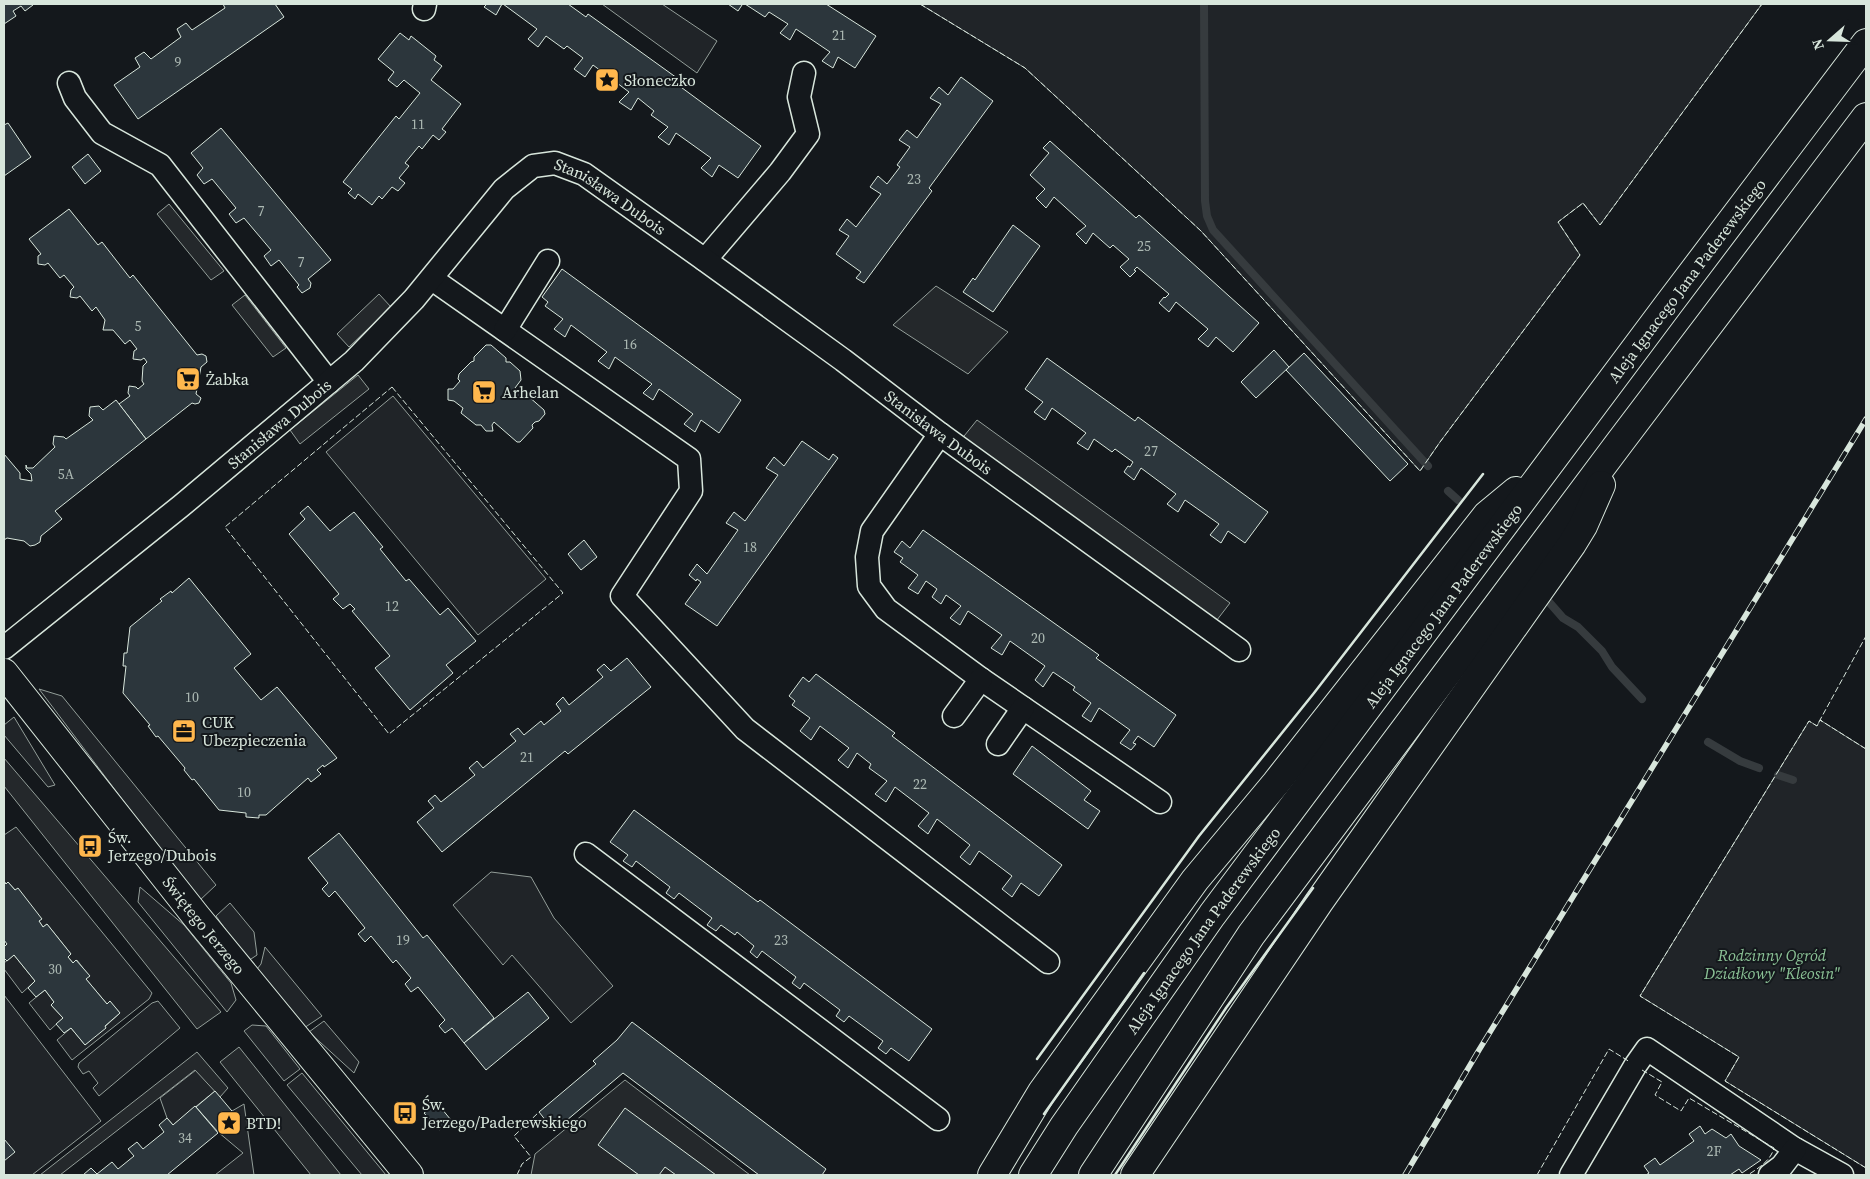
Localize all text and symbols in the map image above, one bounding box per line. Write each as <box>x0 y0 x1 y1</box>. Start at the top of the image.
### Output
north arrow <box>1805 15 1855 65</box>
house number: 21 <box>832 25 846 45</box>
text: N <box>1807 36 1829 53</box>
house number: 9 <box>175 52 182 72</box>
place icon: Słoneczko <box>594 67 620 93</box>
place label: Słoneczko <box>624 69 696 91</box>
house number: 11 <box>411 114 425 134</box>
street label: Stanisława Dubois <box>551 153 671 240</box>
house number: 23 <box>907 169 921 189</box>
street label: Aleja Ignacego Jana Paderewskiego <box>1603 174 1771 387</box>
house number: 7 <box>258 201 265 221</box>
house number: 25 <box>1137 236 1151 256</box>
house number: 7 <box>298 252 305 272</box>
house number: 5 <box>135 316 142 336</box>
house number: 16 <box>623 334 637 354</box>
supermarket icon: Żabka <box>175 366 201 392</box>
place label: Żabka <box>206 368 250 390</box>
street label: Stanisława Dubois <box>223 374 336 474</box>
supermarket icon: Arhelan <box>471 379 497 405</box>
place label: Arhelan <box>502 381 560 403</box>
street label: Stanisława Dubois <box>880 385 997 480</box>
house number: 27 <box>1144 441 1158 461</box>
house number: 5A <box>58 464 75 484</box>
street label: Aleja Ignacego Jana Paderewskiego <box>1359 499 1527 713</box>
house number: 18 <box>743 537 757 557</box>
house number: 12 <box>385 596 399 616</box>
house number: 20 <box>1031 628 1045 648</box>
house number: 10 <box>185 687 199 707</box>
place label: CUK Ubezpieczenia <box>202 711 307 751</box>
office icon: CUK Ubezpieczenia <box>171 718 197 744</box>
house number: 21 <box>520 747 534 767</box>
house number: 22 <box>913 774 927 794</box>
house number: 10 <box>237 782 251 802</box>
street label: Aleja Ignacego Jana Paderewskiego <box>1121 822 1285 1038</box>
place label: Św. Jerzego/Dubois <box>107 826 216 866</box>
bus stop icon: Św. Jerzego/Dubois <box>77 833 103 859</box>
street label: Świętego Jerzego <box>158 872 251 979</box>
house number: 19 <box>396 930 410 950</box>
house number: 23 <box>774 930 788 950</box>
park label: Rodzinny Ogród Działkowy "Kleosin" <box>1703 944 1840 984</box>
house number: 30 <box>48 959 62 979</box>
place label: Św. Jerzego/Paderewskiego <box>421 1093 587 1133</box>
bus stop icon: Św. Jerzego/Paderewskiego <box>392 1100 418 1126</box>
place icon: BTD! <box>216 1110 242 1136</box>
place label: BTD! <box>246 1112 281 1134</box>
house number: 34 <box>178 1128 192 1148</box>
house number: 2F <box>1706 1141 1722 1161</box>

